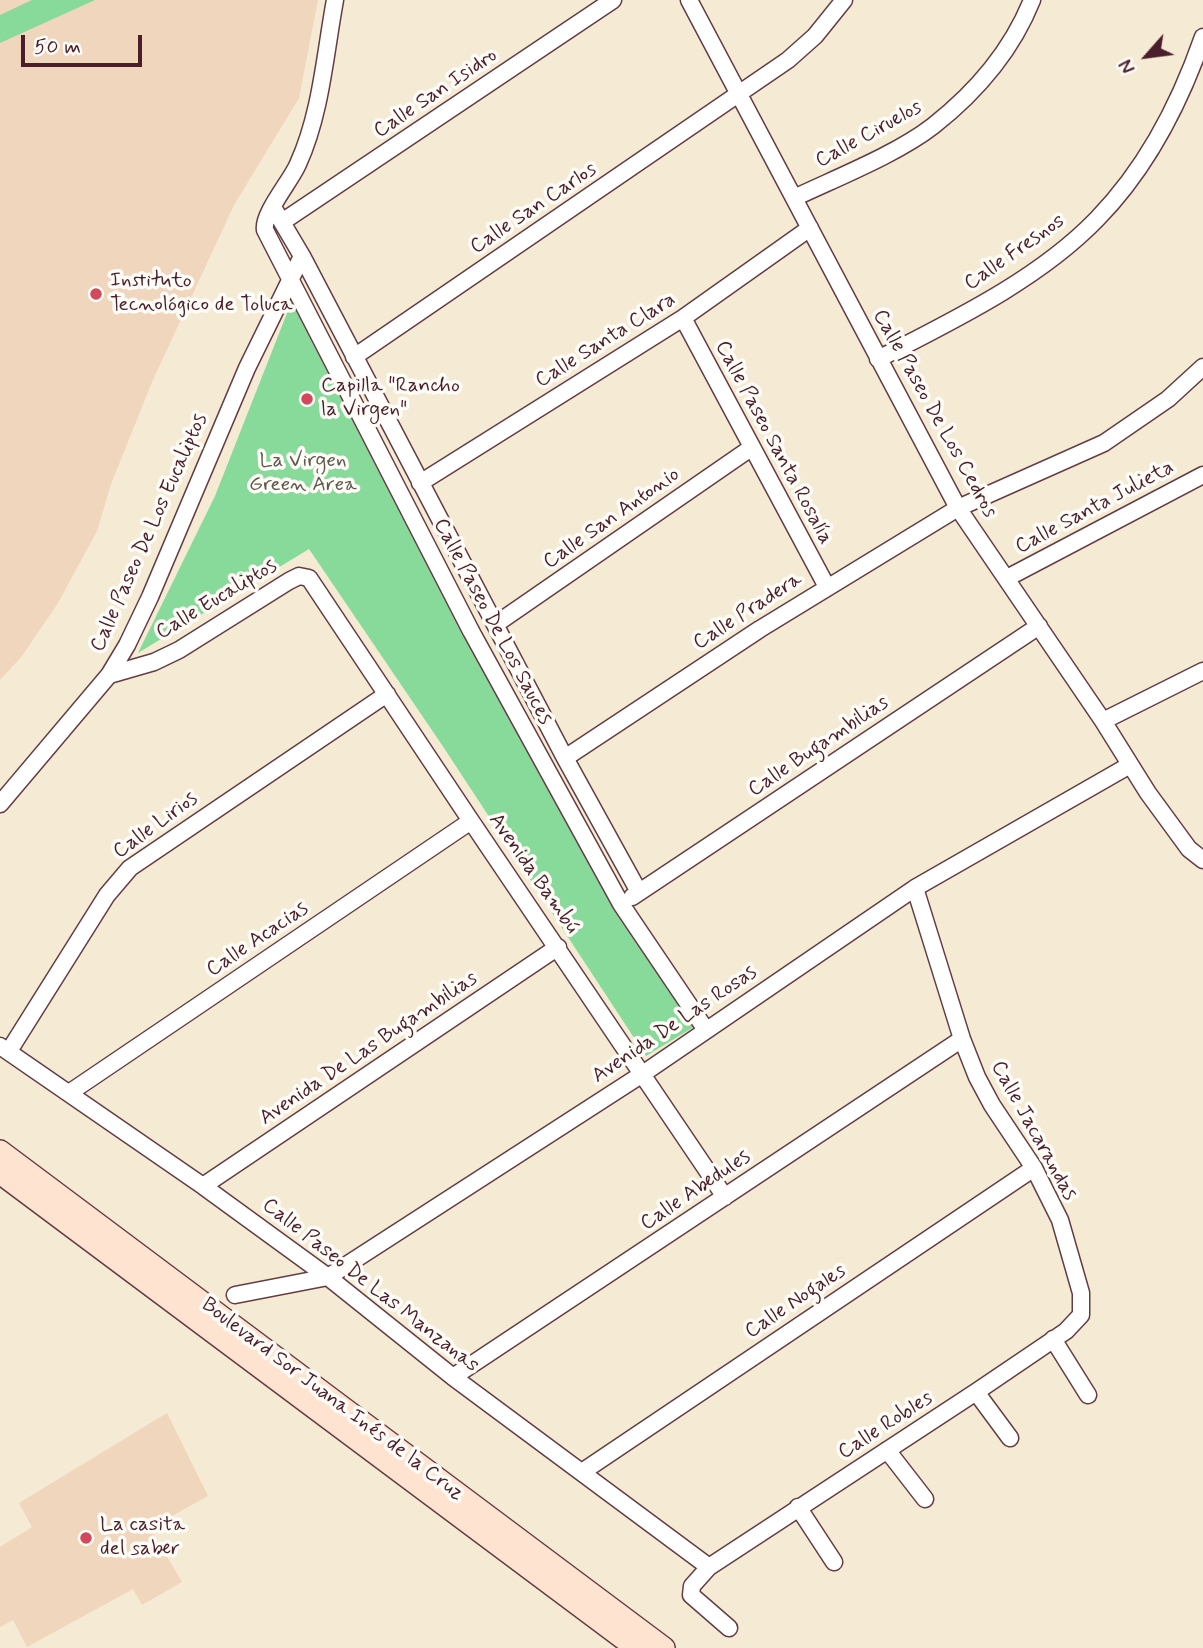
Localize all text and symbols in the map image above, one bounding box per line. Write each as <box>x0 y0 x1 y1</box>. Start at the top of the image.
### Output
scale bar <box>24 21 145 65</box>
north arrow <box>1112 21 1182 91</box>
text: 50 m <box>34 33 81 61</box>
street label: Calle San Isidro <box>370 43 502 145</box>
text: N <box>1114 55 1142 78</box>
street label: Calle Ciruelos <box>812 96 926 174</box>
street label: Calle San Carlos <box>466 157 602 261</box>
street label: Calle Fresnos <box>960 209 1070 297</box>
place label: Instituto Tecnológico de Toluca <box>110 269 293 319</box>
marker: Instituto Tecnológico de Toluca <box>88 286 104 302</box>
street label: Calle Santa Clara <box>531 288 681 394</box>
street label: Calle Paseo De Los Cedros <box>866 305 1002 523</box>
street label: Calle Paseo Santa Rosalía <box>709 337 837 549</box>
place label: Capilla "Rancho la Virgen" <box>321 374 460 424</box>
marker: Capilla "Rancho la Virgen" <box>299 391 315 407</box>
street label: Calle Paseo De Los Eucaliptos <box>86 410 214 656</box>
park label: La Virgen Green Area <box>249 449 357 499</box>
street label: Calle Santa Julieta <box>1011 456 1179 560</box>
street label: Calle San Antonio <box>539 463 685 575</box>
street label: Calle Paseo De Los Sauces <box>427 515 557 729</box>
street label: Calle Eucaliptos <box>152 554 282 646</box>
street label: Calle Pradera <box>689 568 807 656</box>
street label: Calle Bugambilias <box>744 691 894 803</box>
street label: Calle Lirios <box>109 787 203 865</box>
street label: Avenida Bambú <box>482 809 584 939</box>
street label: Calle Acacias <box>202 897 314 983</box>
street label: Avenida De Las Rosas <box>588 960 762 1090</box>
street label: Avenida De Las Bugambilias <box>255 967 483 1131</box>
street label: Calle Jacarandas <box>984 1057 1082 1205</box>
street label: Calle Abedules <box>636 1145 756 1237</box>
street label: Calle Paseo De Las Manzanas <box>256 1193 484 1379</box>
street label: Calle Nogales <box>741 1259 851 1345</box>
street label: Boulevard Sor Juana Inés de la Cruz <box>196 1293 468 1507</box>
street label: Calle Robles <box>834 1386 938 1466</box>
place label: La casita del saber <box>100 1513 185 1563</box>
marker: La casita del saber <box>78 1530 94 1546</box>

